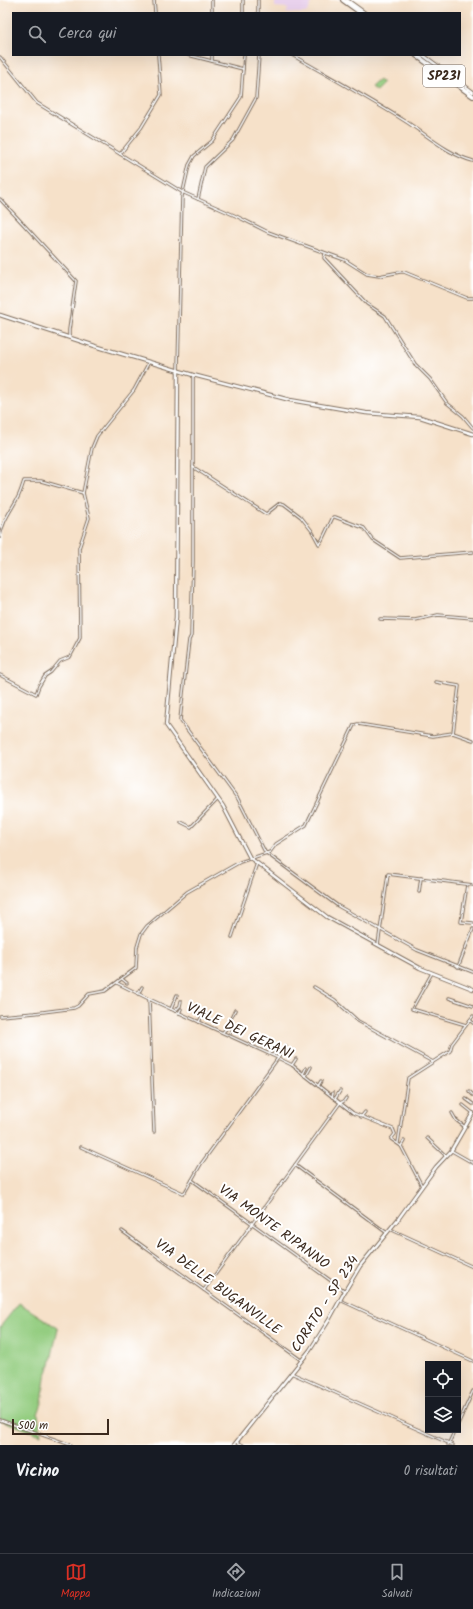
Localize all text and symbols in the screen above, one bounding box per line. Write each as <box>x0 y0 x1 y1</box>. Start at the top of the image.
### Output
search box <box>12 12 461 56</box>
text: Cerca qui <box>58 22 116 46</box>
icon: search <box>26 23 48 45</box>
road number: SP231 <box>423 65 465 87</box>
street label: VIALE DEI GERANI <box>183 996 297 1066</box>
street label: VIA MONTE RIPANNO <box>214 1179 334 1275</box>
street label: VIA DELLE BUGANVILLE <box>150 1234 286 1341</box>
street label: CORATO - SP 234 <box>285 1251 365 1357</box>
map controls <box>425 1361 461 1433</box>
button: locate <box>425 1361 461 1397</box>
button: layers <box>425 1397 461 1433</box>
scale bar <box>12 1417 109 1436</box>
text: 500 m <box>18 1417 48 1435</box>
text: Vicino <box>16 1458 59 1485</box>
text: 0 risultati <box>404 1461 457 1482</box>
tab: Mappa <box>61 1561 90 1603</box>
tab: Indicazioni <box>212 1561 260 1603</box>
tab: Salvati <box>382 1561 412 1603</box>

